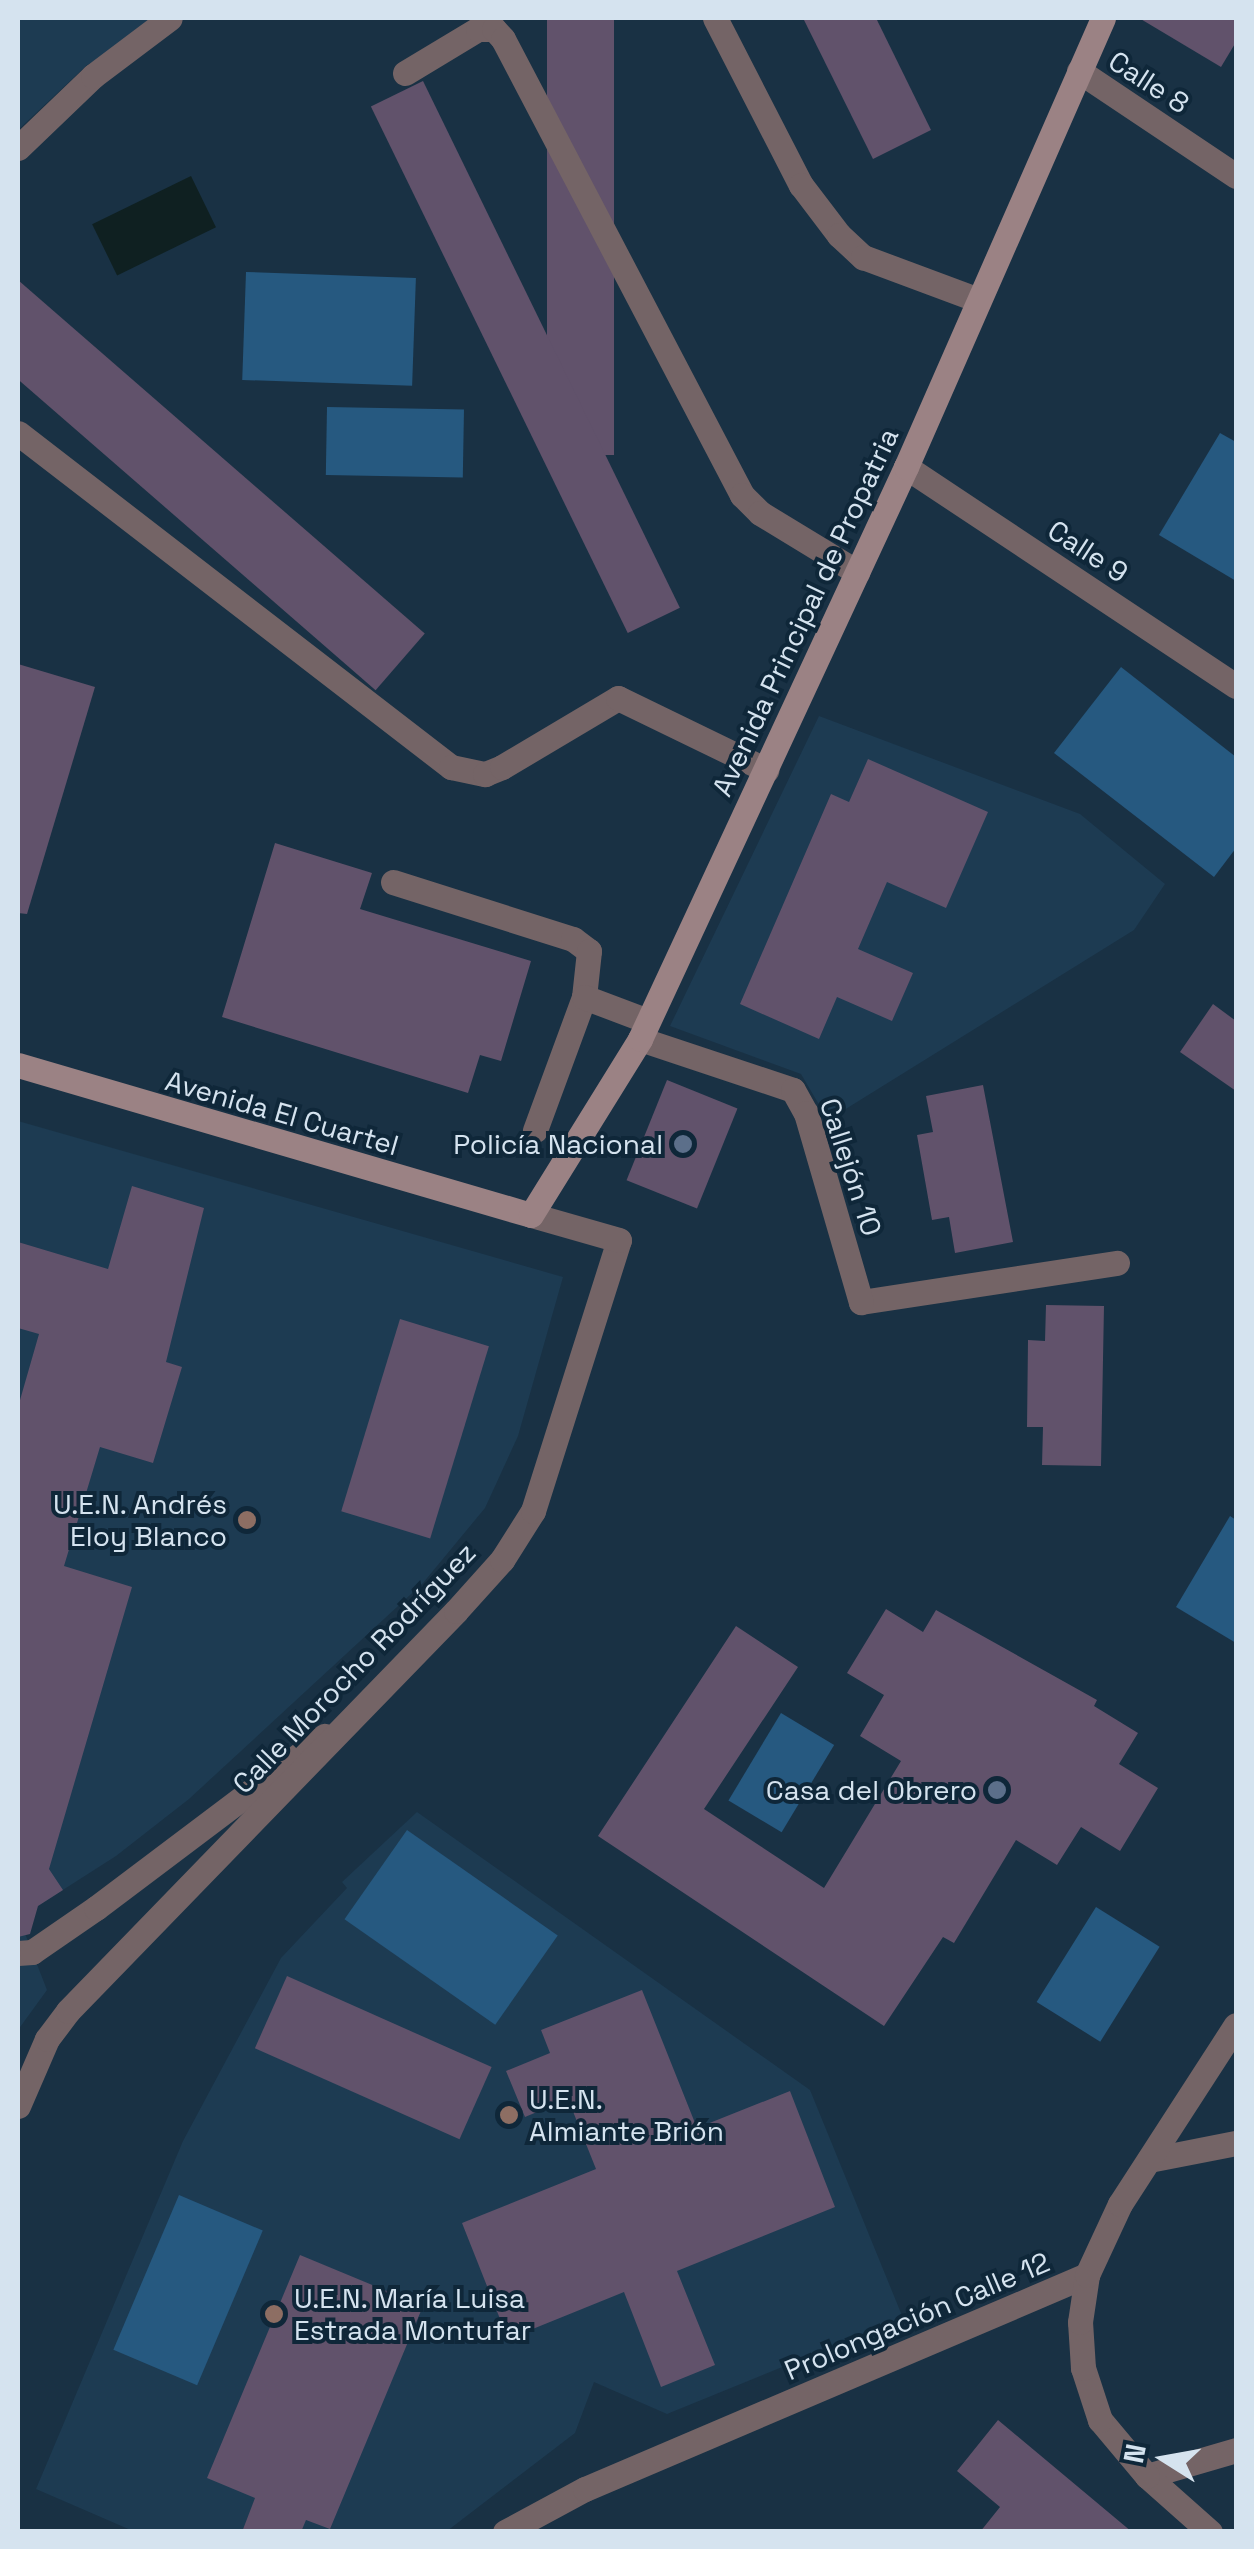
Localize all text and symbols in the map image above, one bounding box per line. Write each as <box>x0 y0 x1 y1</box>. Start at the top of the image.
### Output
street label: Calle 8 <box>1103 44 1195 120</box>
street label: Avenida Principal de Propatria <box>705 423 905 801</box>
street label: Calle 9 <box>1042 513 1134 589</box>
street label: Avenida El Cuartel <box>162 1064 402 1162</box>
street label: Callejón 10 <box>813 1094 889 1240</box>
place label: Policía Nacional <box>453 1127 663 1161</box>
marker: Policía Nacional <box>672 1133 694 1155</box>
place label: U.E.N. Andrés Eloy Blanco <box>52 1487 227 1553</box>
marker: U.E.N. Andrés Eloy Blanco <box>236 1509 258 1531</box>
street label: Calle Morocho Rodríguez <box>226 1536 482 1800</box>
place label: Casa del Obrero <box>766 1773 977 1807</box>
marker: Casa del Obrero <box>986 1779 1008 1801</box>
place label: U.E.N. Almiante Brión <box>529 2082 724 2148</box>
marker: U.E.N. Almiante Brión <box>498 2104 520 2126</box>
street label: Prolongación Calle 12 <box>779 2245 1055 2387</box>
place label: U.E.N. María Luisa Estrada Montufar <box>294 2281 531 2347</box>
marker: U.E.N. María Luisa Estrada Montufar <box>263 2303 285 2325</box>
north arrow <box>1114 2409 1214 2509</box>
text: N <box>1115 2441 1154 2466</box>

